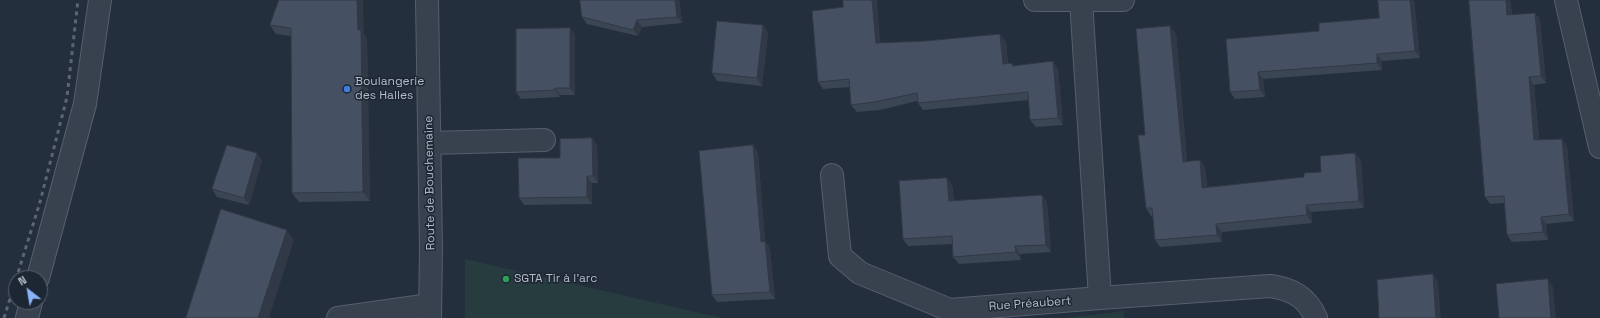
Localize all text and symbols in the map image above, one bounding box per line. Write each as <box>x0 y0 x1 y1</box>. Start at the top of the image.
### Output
place label: Boulangerie des Halles <box>355 75 424 103</box>
marker: Boulangerie des Halles <box>342 84 352 94</box>
street label: Route de Bouchemaine <box>422 116 438 250</box>
north arrow <box>8 270 48 310</box>
place label: SGTA Tir à l’arc <box>514 272 597 286</box>
text: N <box>16 273 29 288</box>
marker: SGTA Tir à l’arc <box>501 274 511 284</box>
street label: Rue Préaubert <box>988 294 1072 314</box>

